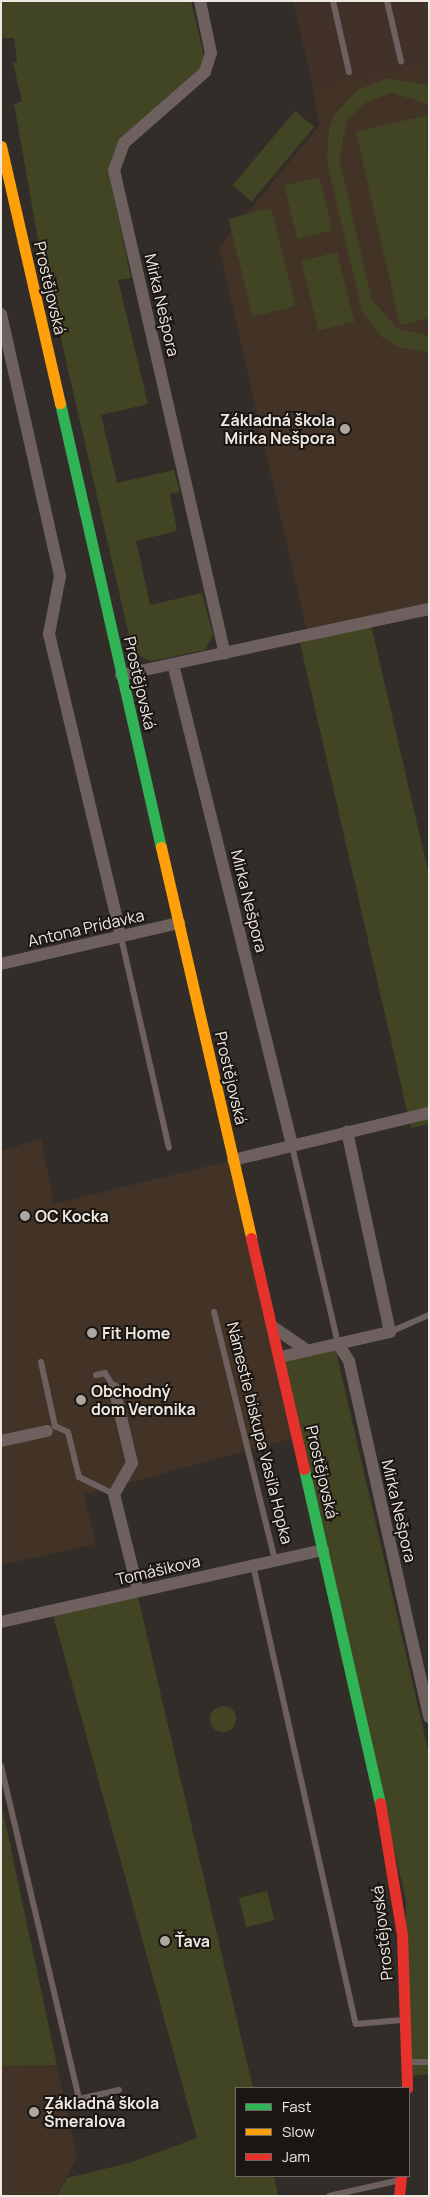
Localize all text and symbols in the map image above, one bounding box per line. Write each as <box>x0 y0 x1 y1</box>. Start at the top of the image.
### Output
street label: Prostějovská <box>30 240 70 336</box>
street label: Mirka Nešpora <box>141 252 183 358</box>
place label: Základná škola Mirka Nešpora <box>220 410 335 448</box>
marker: Základná škola Mirka Nešpora <box>339 423 351 435</box>
street label: Prostějovská <box>120 635 160 731</box>
street label: Mirka Nešpora <box>227 848 271 954</box>
street label: Antona Prídavka <box>26 905 146 951</box>
street label: Prostějovská <box>211 1030 251 1126</box>
place label: OC Kocka <box>35 1206 109 1226</box>
marker: OC Kocka <box>19 1210 31 1222</box>
street label: Námestie biskupa Vasiľa Hopka <box>223 1320 297 1546</box>
place label: Fit Home <box>102 1323 170 1343</box>
marker: Fit Home <box>86 1327 98 1339</box>
place label: Obchodný dom Veronika <box>91 1381 196 1419</box>
marker: Obchodný dom Veronika <box>75 1394 87 1406</box>
street label: Prostějovská <box>302 1424 342 1520</box>
street label: Mirka Nešpora <box>378 1458 420 1564</box>
street label: Tomášikova <box>114 1551 202 1589</box>
street label: Prostějovská <box>367 1885 397 1981</box>
place label: Ťava <box>175 1931 210 1951</box>
marker: Ťava <box>159 1935 171 1947</box>
legend <box>235 2087 410 2177</box>
place label: Základná škola Šmeralova <box>44 2093 159 2131</box>
text: Fast <box>282 2096 311 2117</box>
marker: Základná škola Šmeralova <box>28 2106 40 2118</box>
text: Slow <box>282 2121 315 2142</box>
text: Jam <box>282 2146 310 2167</box>

